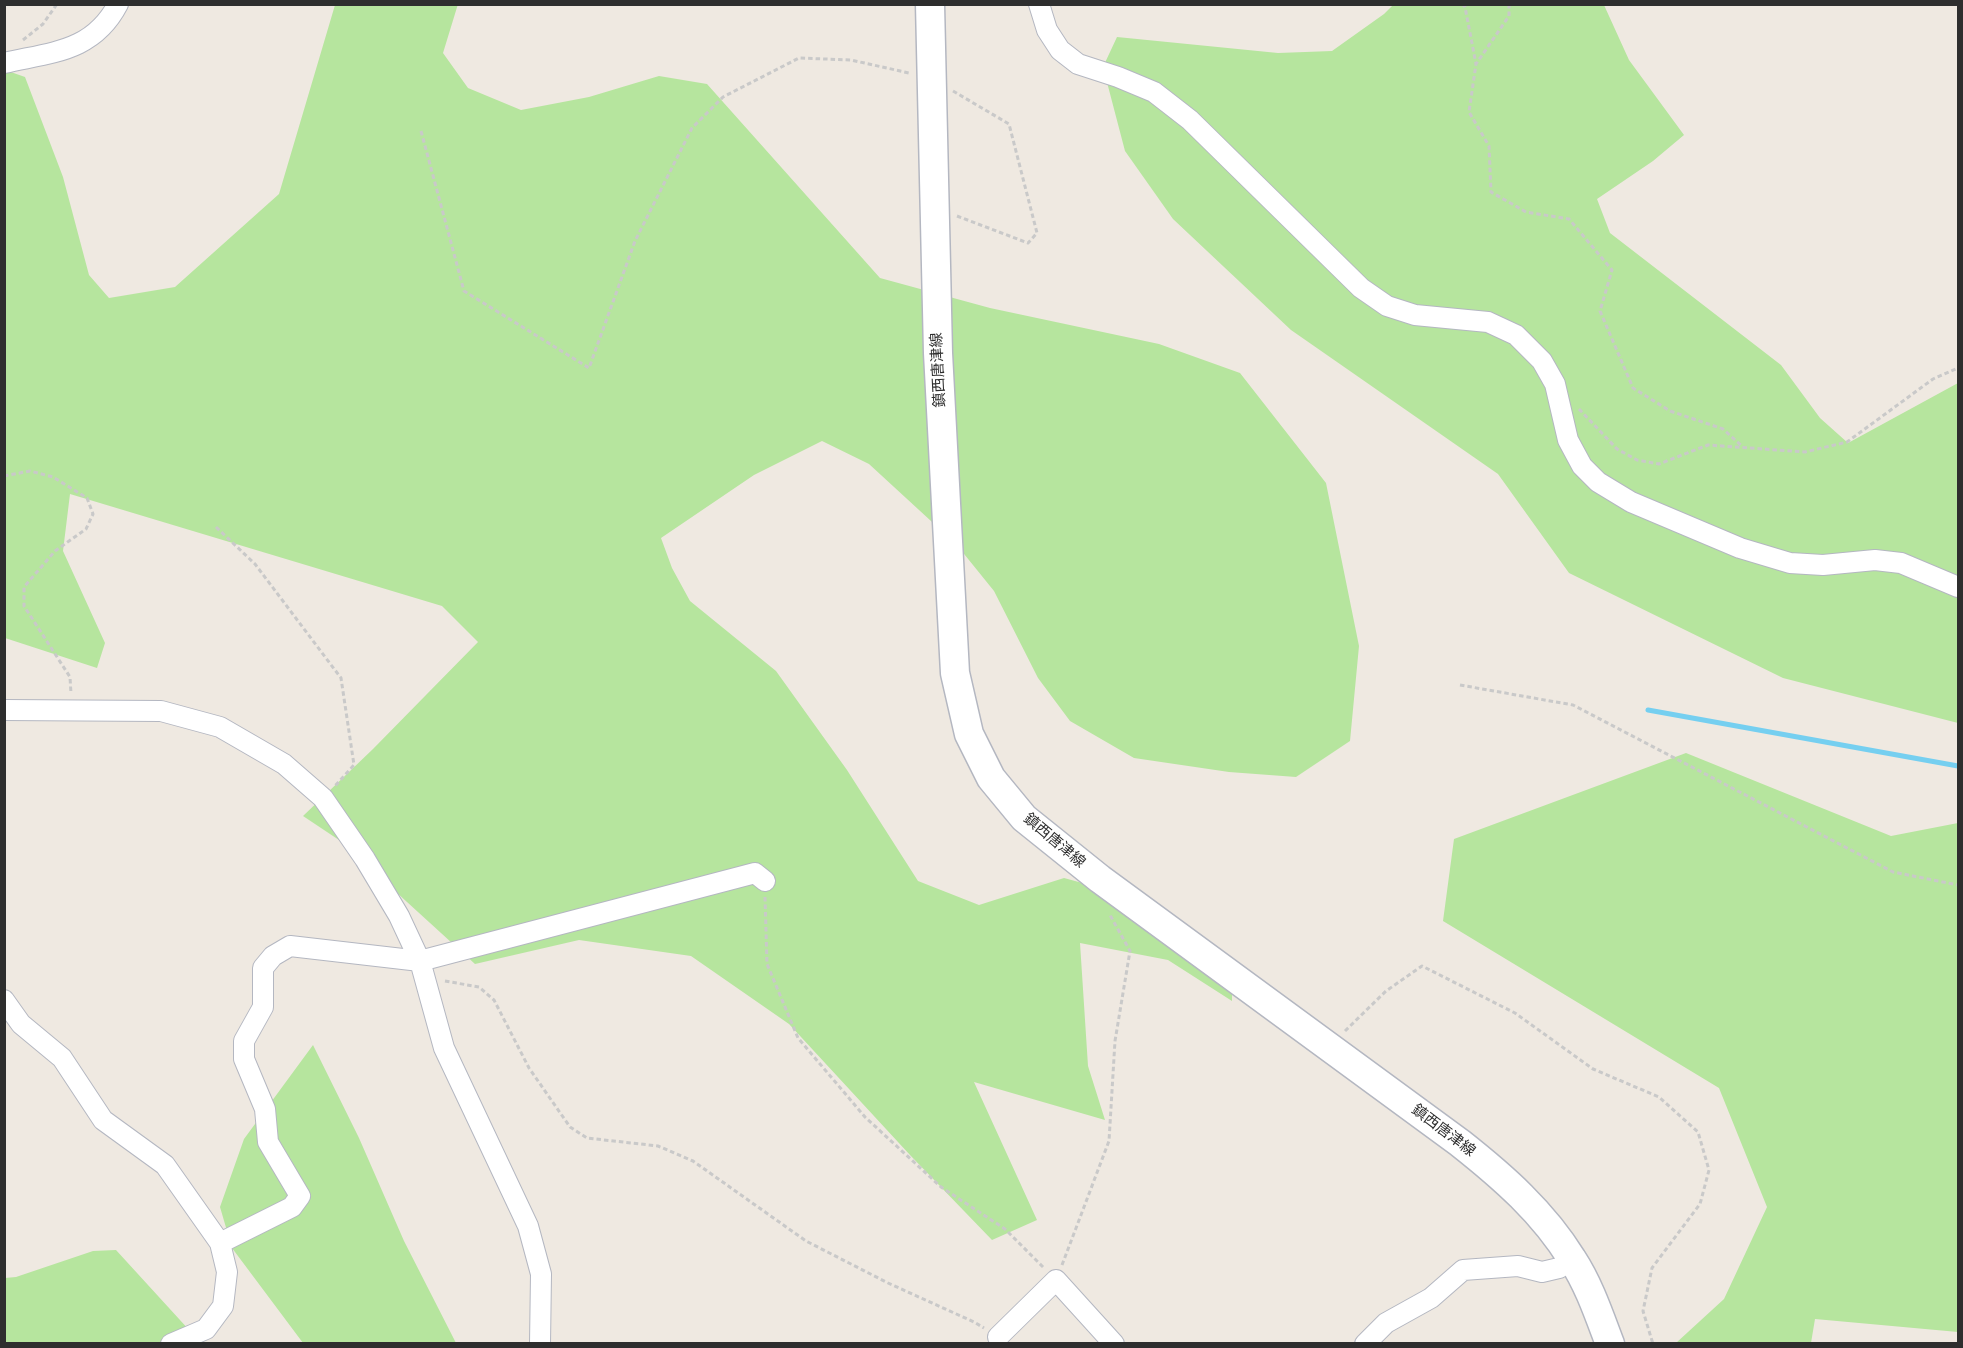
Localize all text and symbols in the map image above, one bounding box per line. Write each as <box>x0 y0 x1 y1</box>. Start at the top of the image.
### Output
street label: 鎮西唐津線 <box>928 332 950 408</box>
street label: 鎮西唐津線 <box>1019 810 1089 872</box>
street label: 鎮西唐津線 <box>1408 1101 1478 1161</box>

